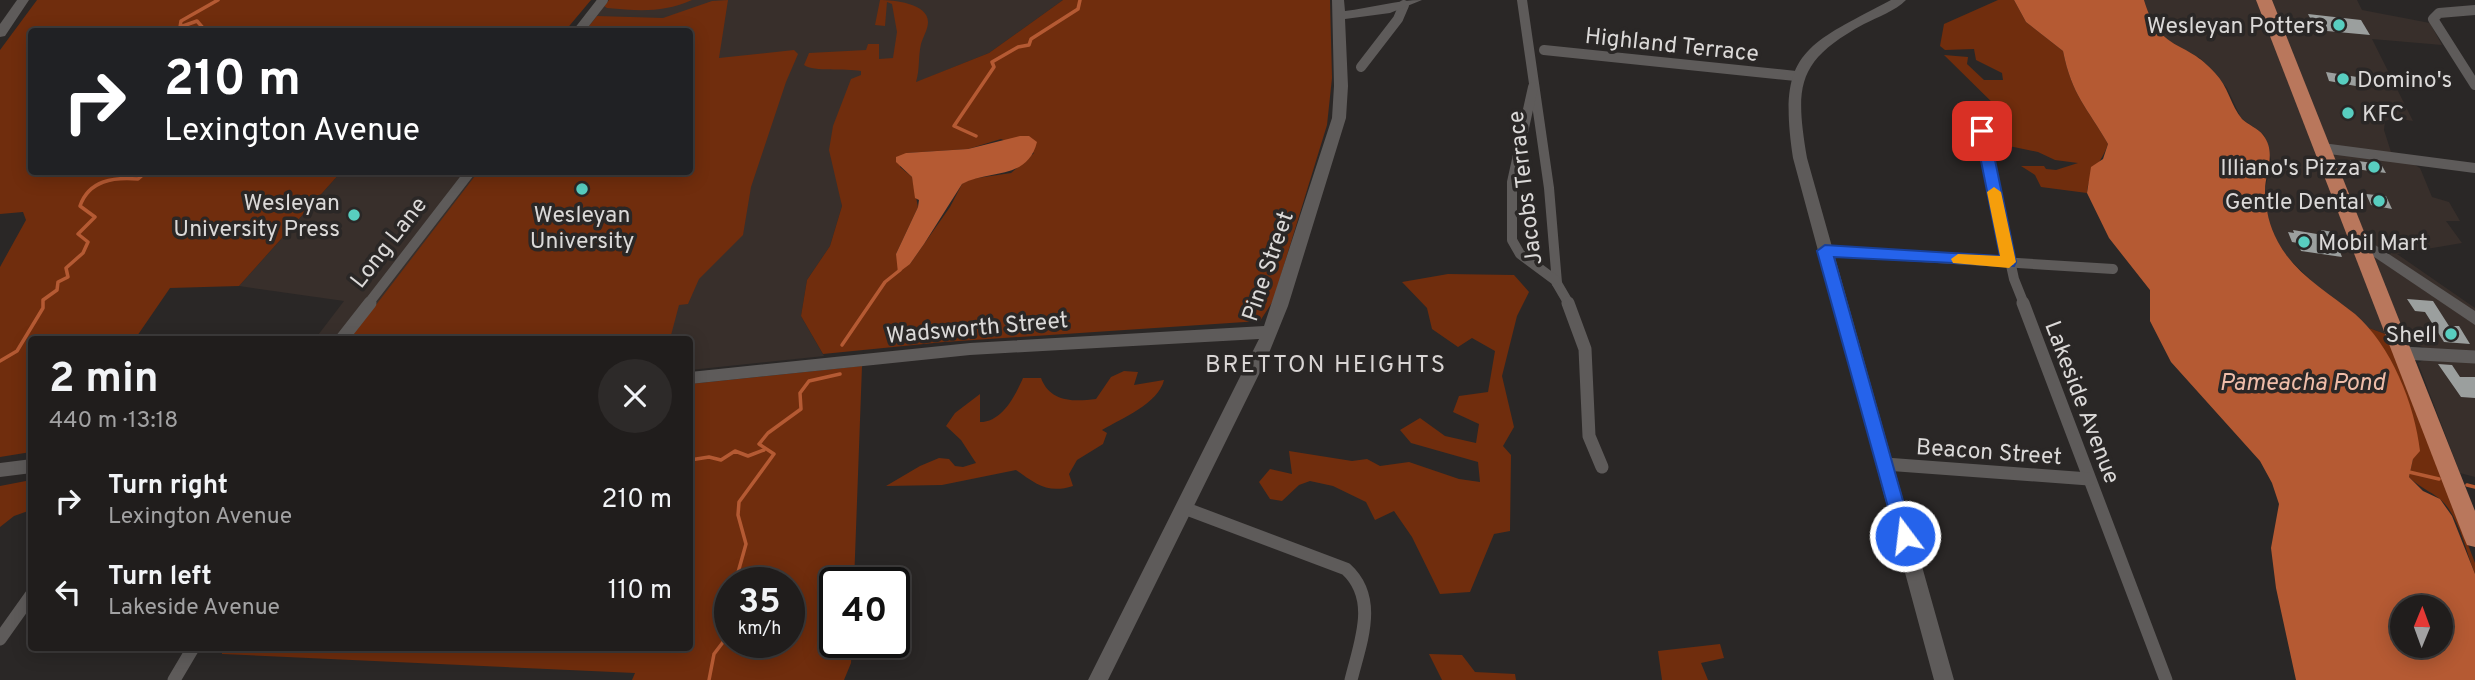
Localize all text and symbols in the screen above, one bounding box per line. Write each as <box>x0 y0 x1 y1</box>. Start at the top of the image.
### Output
place label: Wesleyan Potters <box>2147 13 2325 42</box>
marker: Wesleyan Potters <box>2331 17 2347 33</box>
street label: Highland Terrace <box>1583 23 1760 70</box>
text: 210 m <box>164 51 301 113</box>
icon: right <box>49 56 140 147</box>
place label: Domino's <box>2357 67 2452 96</box>
marker: Domino's <box>2335 71 2351 87</box>
pin <box>1952 101 2012 161</box>
place label: KFC <box>2362 101 2404 130</box>
marker: KFC <box>2340 105 2356 121</box>
street label: Jacobs Terrace <box>1503 109 1550 267</box>
text: Lexington Avenue <box>164 112 420 152</box>
icon: arrive <box>1963 112 2001 150</box>
place label: Illiano's Pizza <box>2220 155 2360 184</box>
marker: Illiano's Pizza <box>2366 159 2382 175</box>
marker: Wesleyan University <box>574 181 590 197</box>
place label: Gentle Dental <box>2225 189 2365 218</box>
place label: Wesleyan University Press <box>173 190 340 245</box>
street label: Long Lane <box>345 192 435 295</box>
marker: Gentle Dental <box>2371 193 2387 209</box>
place label: Wesleyan University <box>530 202 634 257</box>
marker: Wesleyan University Press <box>346 207 362 223</box>
street label: Pine Street <box>1237 208 1302 326</box>
place label: Mobil Mart <box>2318 230 2428 259</box>
marker: Mobil Mart <box>2296 234 2312 250</box>
street label: Wadsworth Street <box>885 307 1070 352</box>
street label: Lakeside Avenue <box>2036 317 2125 488</box>
place label: Shell <box>2386 322 2437 351</box>
marker: Shell <box>2443 326 2459 342</box>
district label: BRETTON HEIGHTS <box>1205 351 1447 381</box>
text: 2 min <box>49 354 159 407</box>
button: close <box>598 359 672 433</box>
water label: Pameacha Pond <box>2219 369 2387 399</box>
text: 440 m · 13:18 <box>49 407 178 436</box>
street label: Beacon Street <box>1915 434 2063 473</box>
text: Turn right <box>108 470 228 503</box>
icon: right <box>49 482 87 520</box>
text: 210 m <box>602 484 672 517</box>
position arrow <box>1868 499 1942 573</box>
text: Lexington Avenue <box>108 503 292 532</box>
text: Turn left <box>108 561 212 594</box>
speed limit sign: 40 <box>819 567 910 658</box>
icon: left <box>49 573 87 611</box>
text: 110 m <box>608 575 672 608</box>
text: 35 <box>738 581 781 625</box>
text: Lakeside Avenue <box>108 594 280 623</box>
north arrow <box>2390 595 2454 658</box>
map controls <box>2390 595 2453 658</box>
text: km/h <box>738 618 781 641</box>

